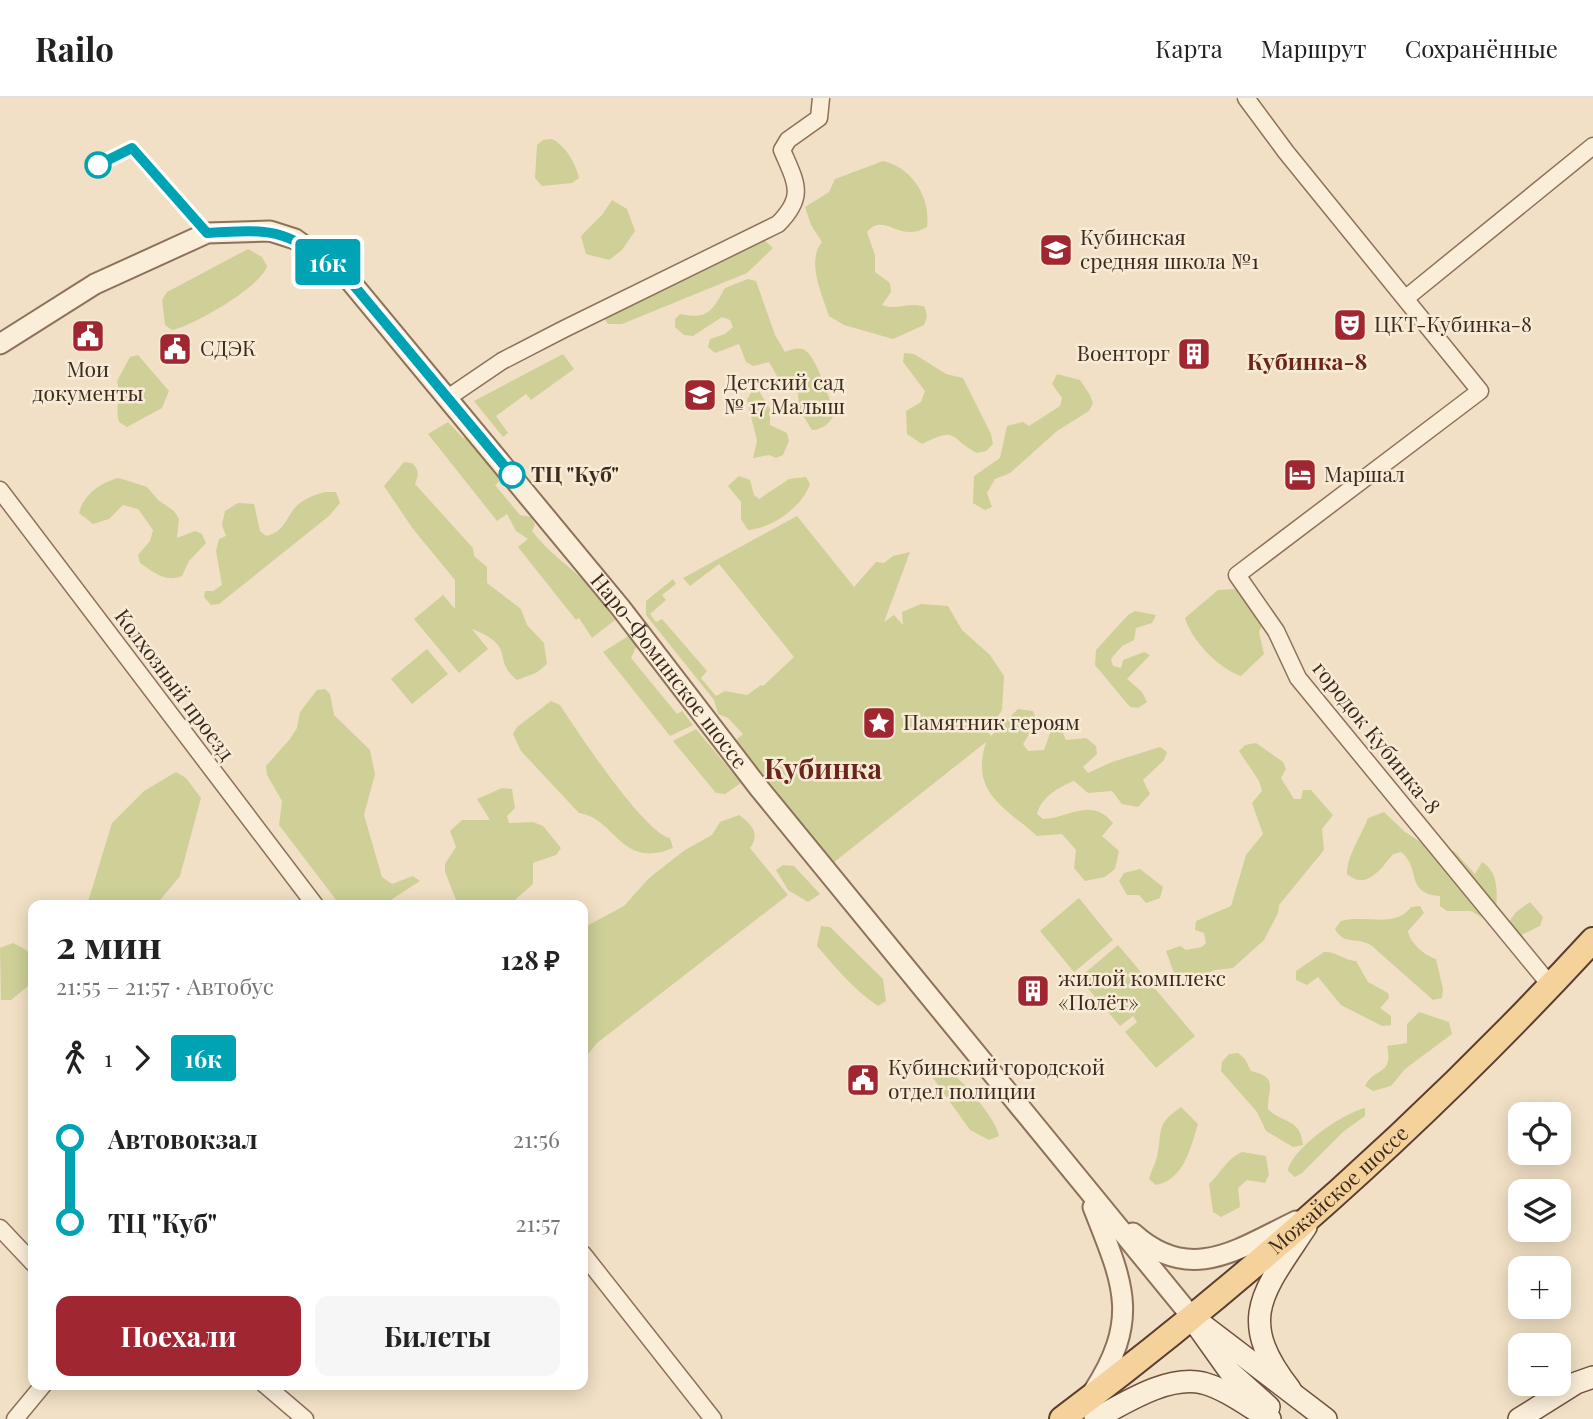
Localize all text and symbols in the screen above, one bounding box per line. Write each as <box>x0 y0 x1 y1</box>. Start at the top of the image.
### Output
text: Railo <box>35 26 114 70</box>
text: Карта <box>1155 32 1223 64</box>
text: Маршрут <box>1261 32 1367 64</box>
text: Сохранённые <box>1405 32 1558 64</box>
unlabelled marker <box>85 152 111 178</box>
place label: Кубинская средняя школа №1 <box>1080 222 1259 274</box>
school or university icon: Кубинская средняя школа №1 <box>1037 231 1075 269</box>
line badge: 16к <box>288 239 368 285</box>
text: 16к <box>309 246 347 278</box>
theatre icon: ЦКТ-Кубинка-8 <box>1331 306 1369 344</box>
place label: ЦКТ-Кубинка-8 <box>1374 309 1532 337</box>
public building icon: Мои документы <box>69 317 107 355</box>
public building icon: СДЭК <box>156 330 194 368</box>
place label: СДЭК <box>200 333 256 361</box>
building icon: Военторг <box>1175 335 1213 373</box>
place label: Военторг <box>1077 338 1170 366</box>
district label: Кубинка-8 <box>1247 345 1367 376</box>
place label: Мои документы <box>32 354 144 406</box>
place label: Детский сад № 17 Малыш <box>724 367 845 419</box>
school or university icon: Детский сад № 17 Малыш <box>681 376 719 414</box>
hotel icon: Маршал <box>1281 456 1319 494</box>
place label: ТЦ "Куб" <box>531 459 619 487</box>
place label: Маршал <box>1324 459 1405 487</box>
marker: ТЦ "Куб" <box>499 462 525 488</box>
street label: Наро-Фоминское шоссе <box>586 566 755 774</box>
street label: Колхозный проезд <box>109 602 242 765</box>
street label: городок Кубинка-8 <box>1307 655 1448 819</box>
place icon: Памятник героям <box>860 704 898 742</box>
place label: Памятник героям <box>903 707 1080 735</box>
district label: Кубинка <box>764 749 882 786</box>
text: 2 мин <box>56 918 162 969</box>
text: 128 ₽ <box>501 942 560 977</box>
place label: жилой комплекс «Полёт» <box>1058 963 1226 1015</box>
text: 21:55 – 21:57 · Автобус <box>56 970 274 1001</box>
building icon: жилой комплекс «Полёт» <box>1014 972 1052 1010</box>
icon: walk <box>56 1039 94 1077</box>
icon: forward <box>123 1039 161 1077</box>
text: 1 <box>104 1042 113 1073</box>
text: 16к <box>185 1042 222 1074</box>
place label: Кубинский городской отдел полиции <box>888 1052 1105 1104</box>
public building icon: Кубинский городской отдел полиции <box>844 1061 882 1099</box>
map controls <box>1508 1102 1571 1396</box>
button: locate <box>1508 1102 1571 1165</box>
street label: Можайское шоссе <box>1261 1118 1413 1259</box>
text: Автовокзал <box>108 1121 258 1156</box>
text: 21:56 <box>513 1123 560 1154</box>
button: layers <box>1508 1179 1571 1242</box>
text: ТЦ "Куб" <box>108 1205 217 1240</box>
text: 21:57 <box>515 1207 560 1238</box>
button: + <box>1508 1256 1571 1319</box>
button: Поехали <box>56 1296 301 1376</box>
button: Билеты <box>315 1296 560 1376</box>
button: − <box>1508 1333 1571 1396</box>

